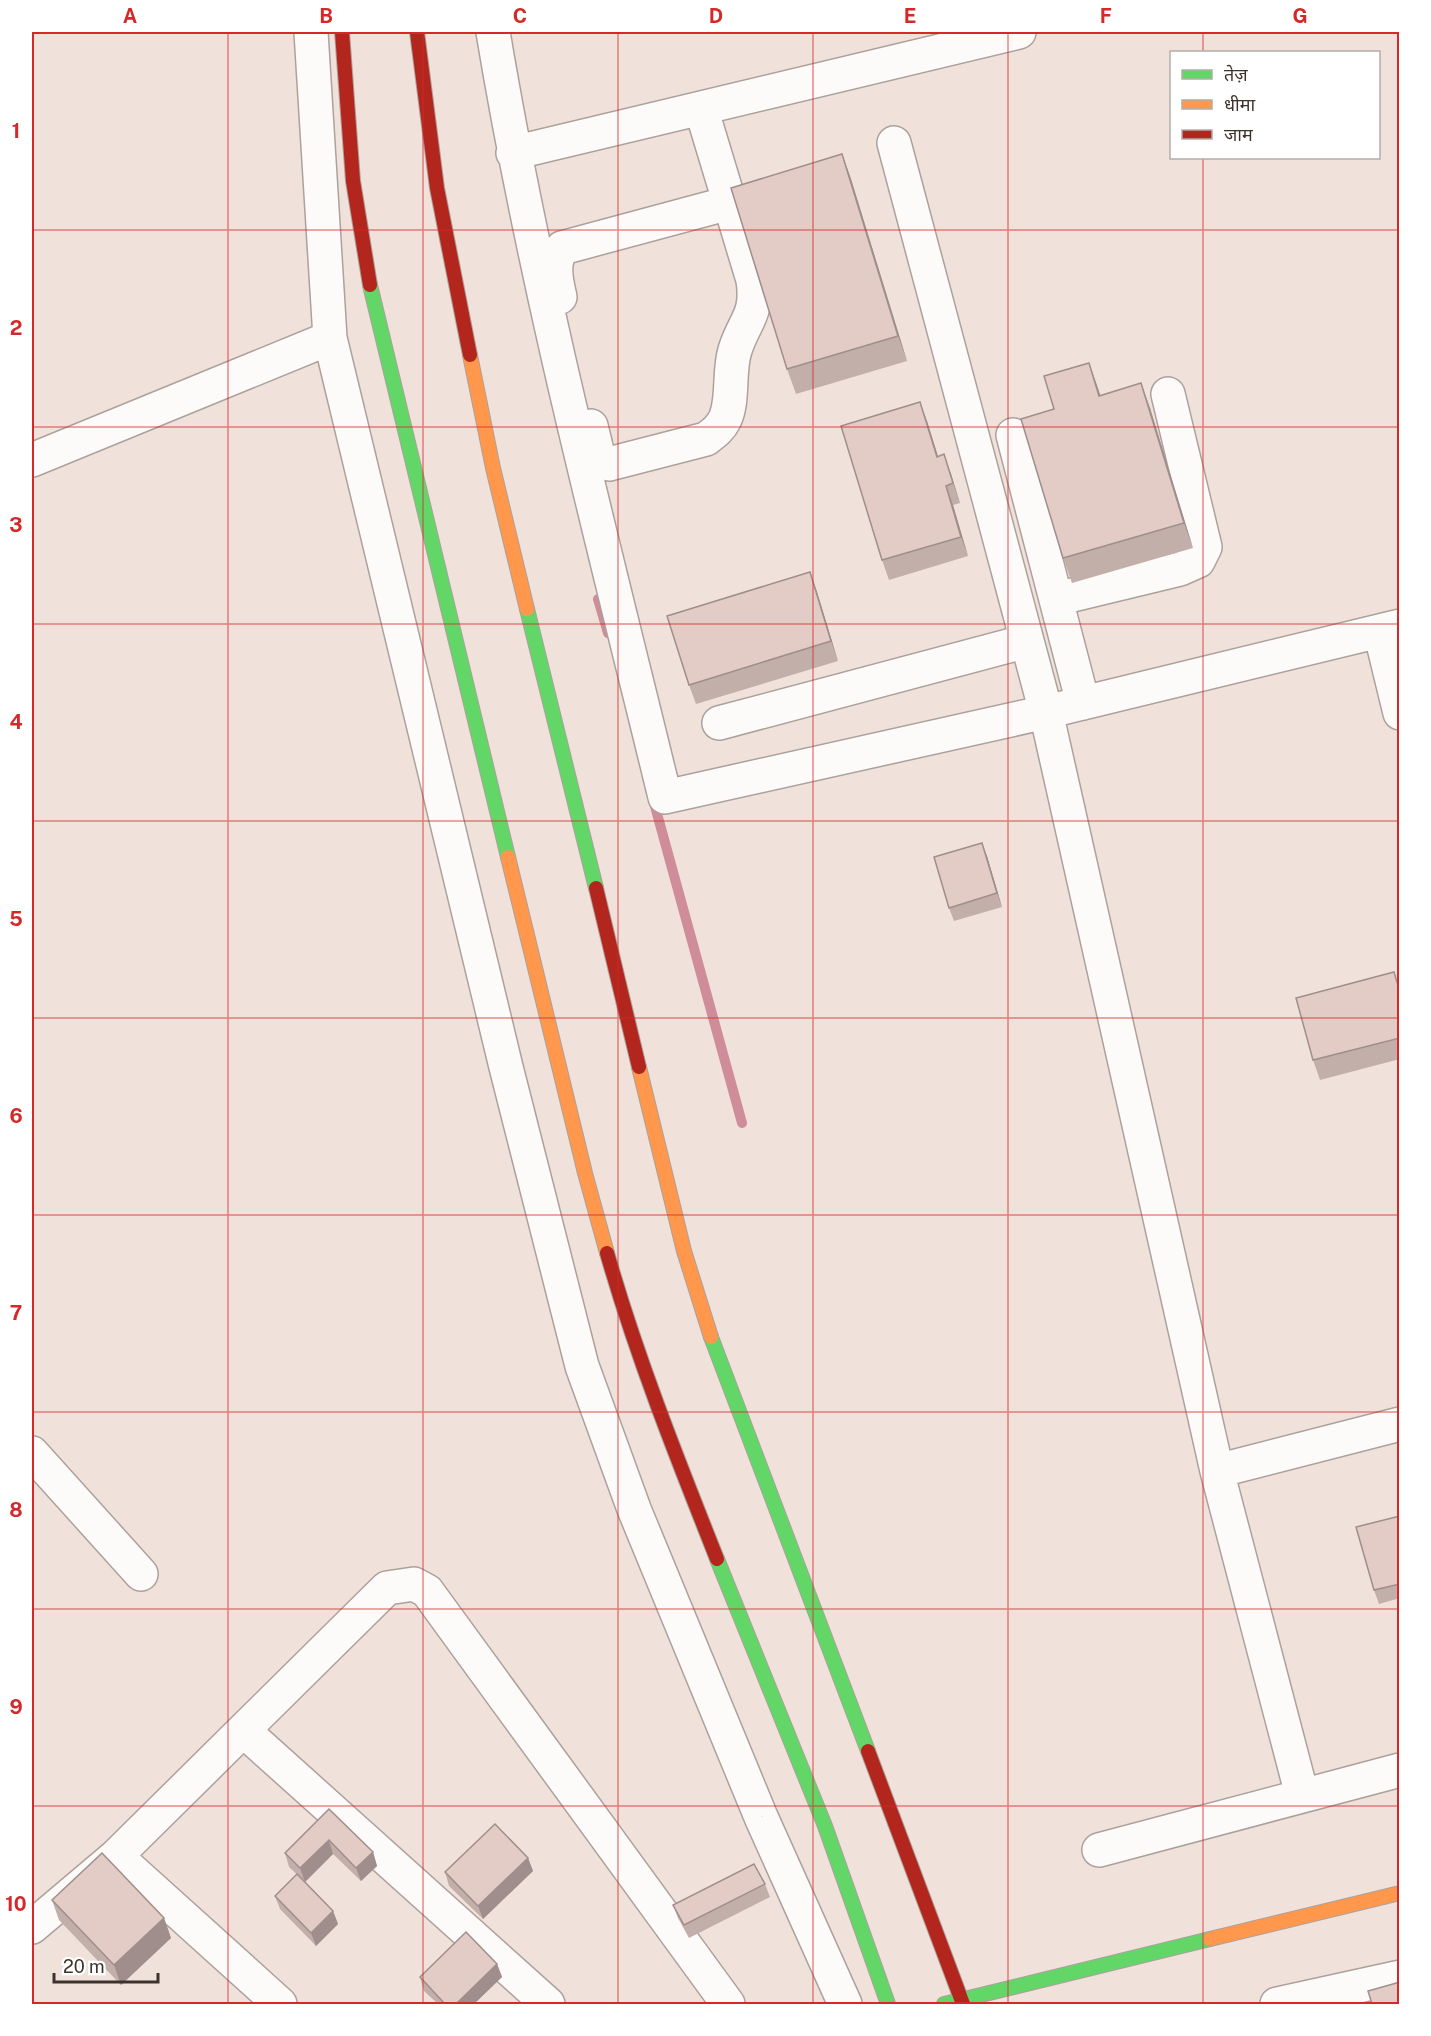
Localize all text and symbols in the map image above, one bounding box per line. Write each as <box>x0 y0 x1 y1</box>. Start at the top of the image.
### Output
text: A <box>123 4 137 28</box>
text: B <box>319 4 333 28</box>
text: C <box>513 4 527 28</box>
text: D <box>709 4 723 28</box>
text: E <box>904 4 916 28</box>
text: F <box>1100 4 1112 28</box>
text: G <box>1292 4 1308 28</box>
legend <box>1170 51 1380 159</box>
text: तेज़ <box>1224 64 1248 85</box>
text: धीमा <box>1224 94 1255 115</box>
text: 1 <box>12 119 20 143</box>
text: जाम <box>1224 124 1254 145</box>
text: 2 <box>10 316 22 340</box>
text: 3 <box>9 513 23 537</box>
text: 4 <box>9 710 23 734</box>
text: 5 <box>9 907 23 931</box>
text: 6 <box>9 1104 23 1128</box>
text: 7 <box>10 1301 22 1325</box>
text: 8 <box>9 1498 23 1522</box>
text: 9 <box>9 1695 23 1719</box>
text: 10 <box>5 1892 27 1916</box>
scale bar <box>54 1946 158 1984</box>
text: 20 m <box>63 1956 105 1977</box>

